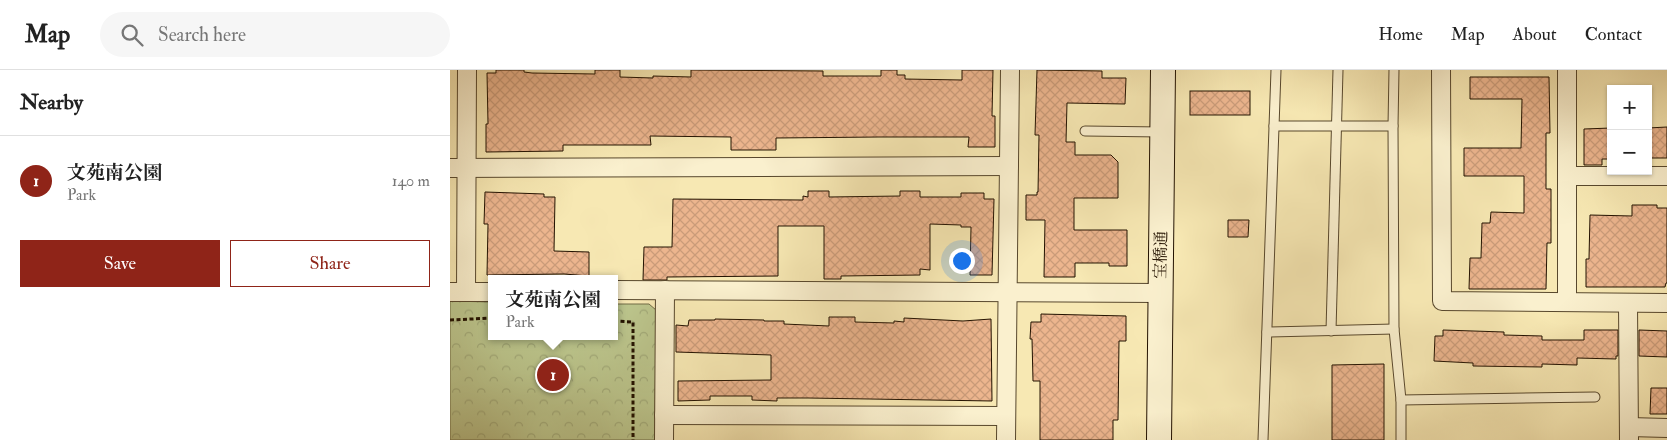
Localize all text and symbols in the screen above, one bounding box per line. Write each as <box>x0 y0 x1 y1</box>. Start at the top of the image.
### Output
search box <box>100 12 450 57</box>
text: Map <box>25 19 70 50</box>
icon: search <box>118 21 146 49</box>
text: Search here <box>158 23 246 47</box>
text: Home <box>1378 23 1423 46</box>
text: Map <box>1451 23 1485 46</box>
text: About <box>1513 23 1557 46</box>
text: Contact <box>1585 23 1642 46</box>
map controls <box>1607 85 1652 175</box>
button: + <box>1607 85 1652 130</box>
text: Nearby <box>20 89 83 116</box>
button: − <box>1607 130 1652 175</box>
text: 文苑南公園 <box>67 161 162 185</box>
text: 1 <box>33 171 39 191</box>
text: 140 m <box>392 171 430 191</box>
text: Park <box>67 185 96 205</box>
street label: 宝橋通 <box>1151 231 1171 279</box>
button: Save <box>20 240 220 287</box>
button: Share <box>230 240 430 287</box>
your location <box>949 248 975 274</box>
popup <box>488 275 618 340</box>
text: 文苑南公園 <box>505 288 601 312</box>
text: Park <box>505 312 535 332</box>
pin: 1 <box>537 356 569 394</box>

